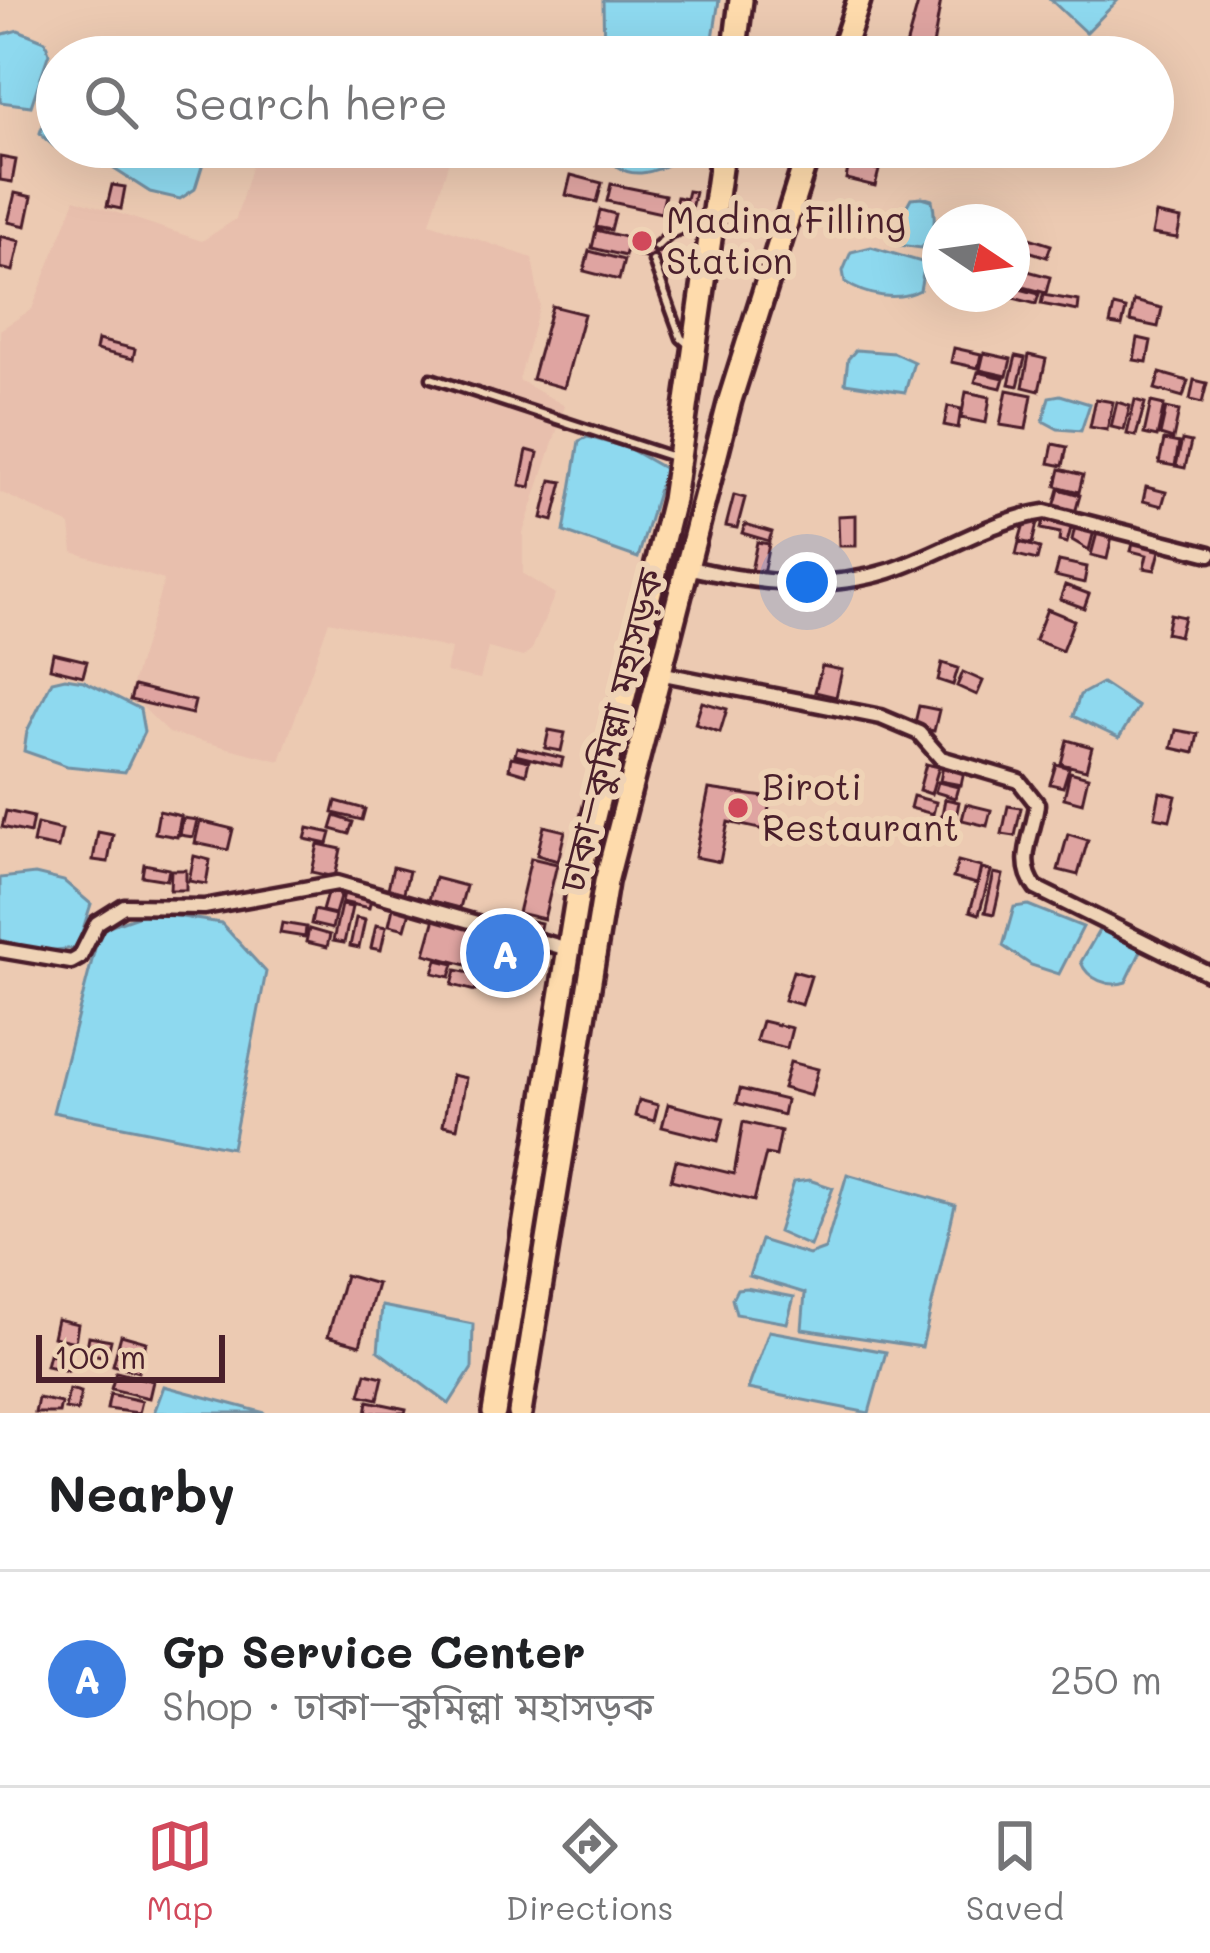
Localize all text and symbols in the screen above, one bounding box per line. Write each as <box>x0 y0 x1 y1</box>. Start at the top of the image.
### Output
search box <box>36 36 1174 168</box>
icon: search <box>78 69 144 135</box>
text: Search here <box>174 73 448 131</box>
place label: Madina Filling Station <box>666 195 906 283</box>
north arrow <box>922 204 1030 312</box>
marker: Madina Filling Station <box>629 228 655 254</box>
your location <box>777 552 837 612</box>
street label: ঢাকা–কুমিল্লা মহাসড়ক <box>546 562 673 897</box>
place label: Biroti Restaurant <box>762 762 959 850</box>
marker: Biroti Restaurant <box>725 795 751 821</box>
pin: A <box>466 908 544 998</box>
scale bar <box>36 1329 225 1382</box>
text: 100 m <box>54 1334 146 1377</box>
text: Nearby <box>48 1458 235 1525</box>
text: Gp Service Center <box>162 1621 585 1679</box>
text: A <box>73 1653 101 1704</box>
text: 250 m <box>1050 1653 1162 1704</box>
text: Shop · ঢাকা–কুমিল্লা মহাসড়ক <box>162 1679 654 1730</box>
tab: Map <box>146 1813 213 1928</box>
tab: Directions <box>506 1813 673 1928</box>
tab: Saved <box>966 1813 1064 1928</box>

